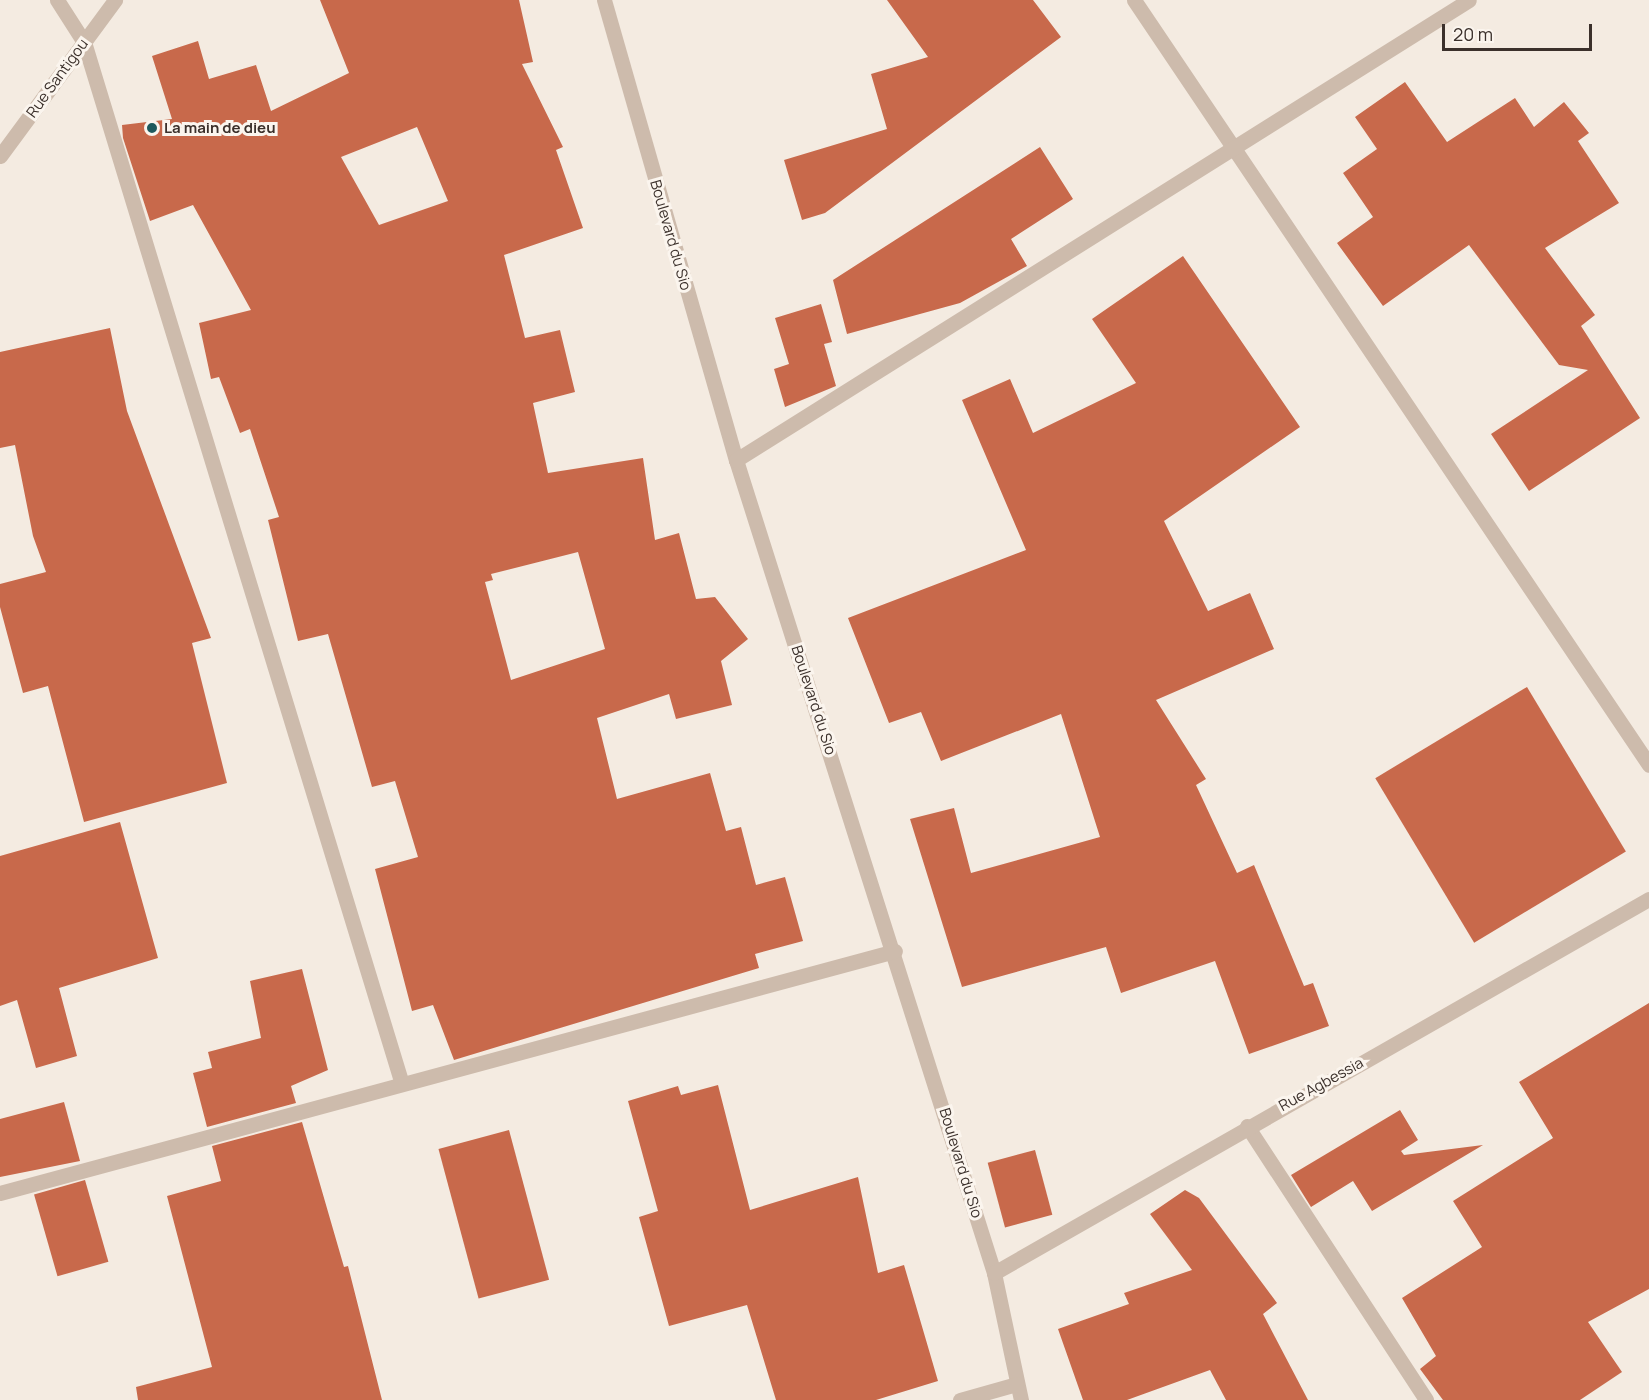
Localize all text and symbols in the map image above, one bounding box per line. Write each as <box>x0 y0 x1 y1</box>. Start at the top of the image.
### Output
scale bar <box>1445 12 1595 50</box>
text: 20 m <box>1453 22 1493 46</box>
street label: Rue Santigou <box>22 35 92 121</box>
place label: La main de dieu <box>164 119 276 137</box>
marker: La main de dieu <box>145 121 159 135</box>
street label: Boulevard du Sio <box>647 178 695 292</box>
street label: Boulevard du Sio <box>788 643 840 757</box>
street label: Rue Agbessia <box>1276 1053 1366 1115</box>
street label: Boulevard du Sio <box>936 1106 986 1220</box>

